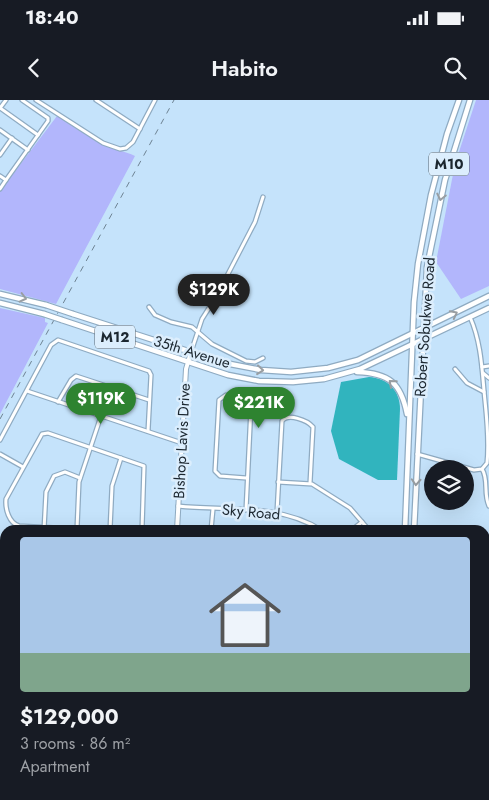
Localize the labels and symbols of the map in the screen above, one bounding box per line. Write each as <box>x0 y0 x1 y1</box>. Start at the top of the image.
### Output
road number: M10 <box>429 152 469 176</box>
one-way arrow <box>436 192 447 201</box>
street label: Robert Sobukwe Road <box>409 256 441 398</box>
pin: $129K <box>179 274 249 316</box>
one-way arrow <box>19 293 27 303</box>
one-way arrow <box>449 310 458 320</box>
road number: M12 <box>95 326 135 348</box>
street label: 35th Avenue <box>151 330 233 374</box>
one-way arrow <box>256 364 264 375</box>
one-way arrow <box>389 380 398 388</box>
pin: $119K <box>66 382 136 425</box>
street label: Bishop Lavis Drive <box>168 382 196 499</box>
pin: $221K <box>224 386 294 429</box>
one-way arrow <box>411 478 422 486</box>
street label: Sky Road <box>221 498 281 526</box>

